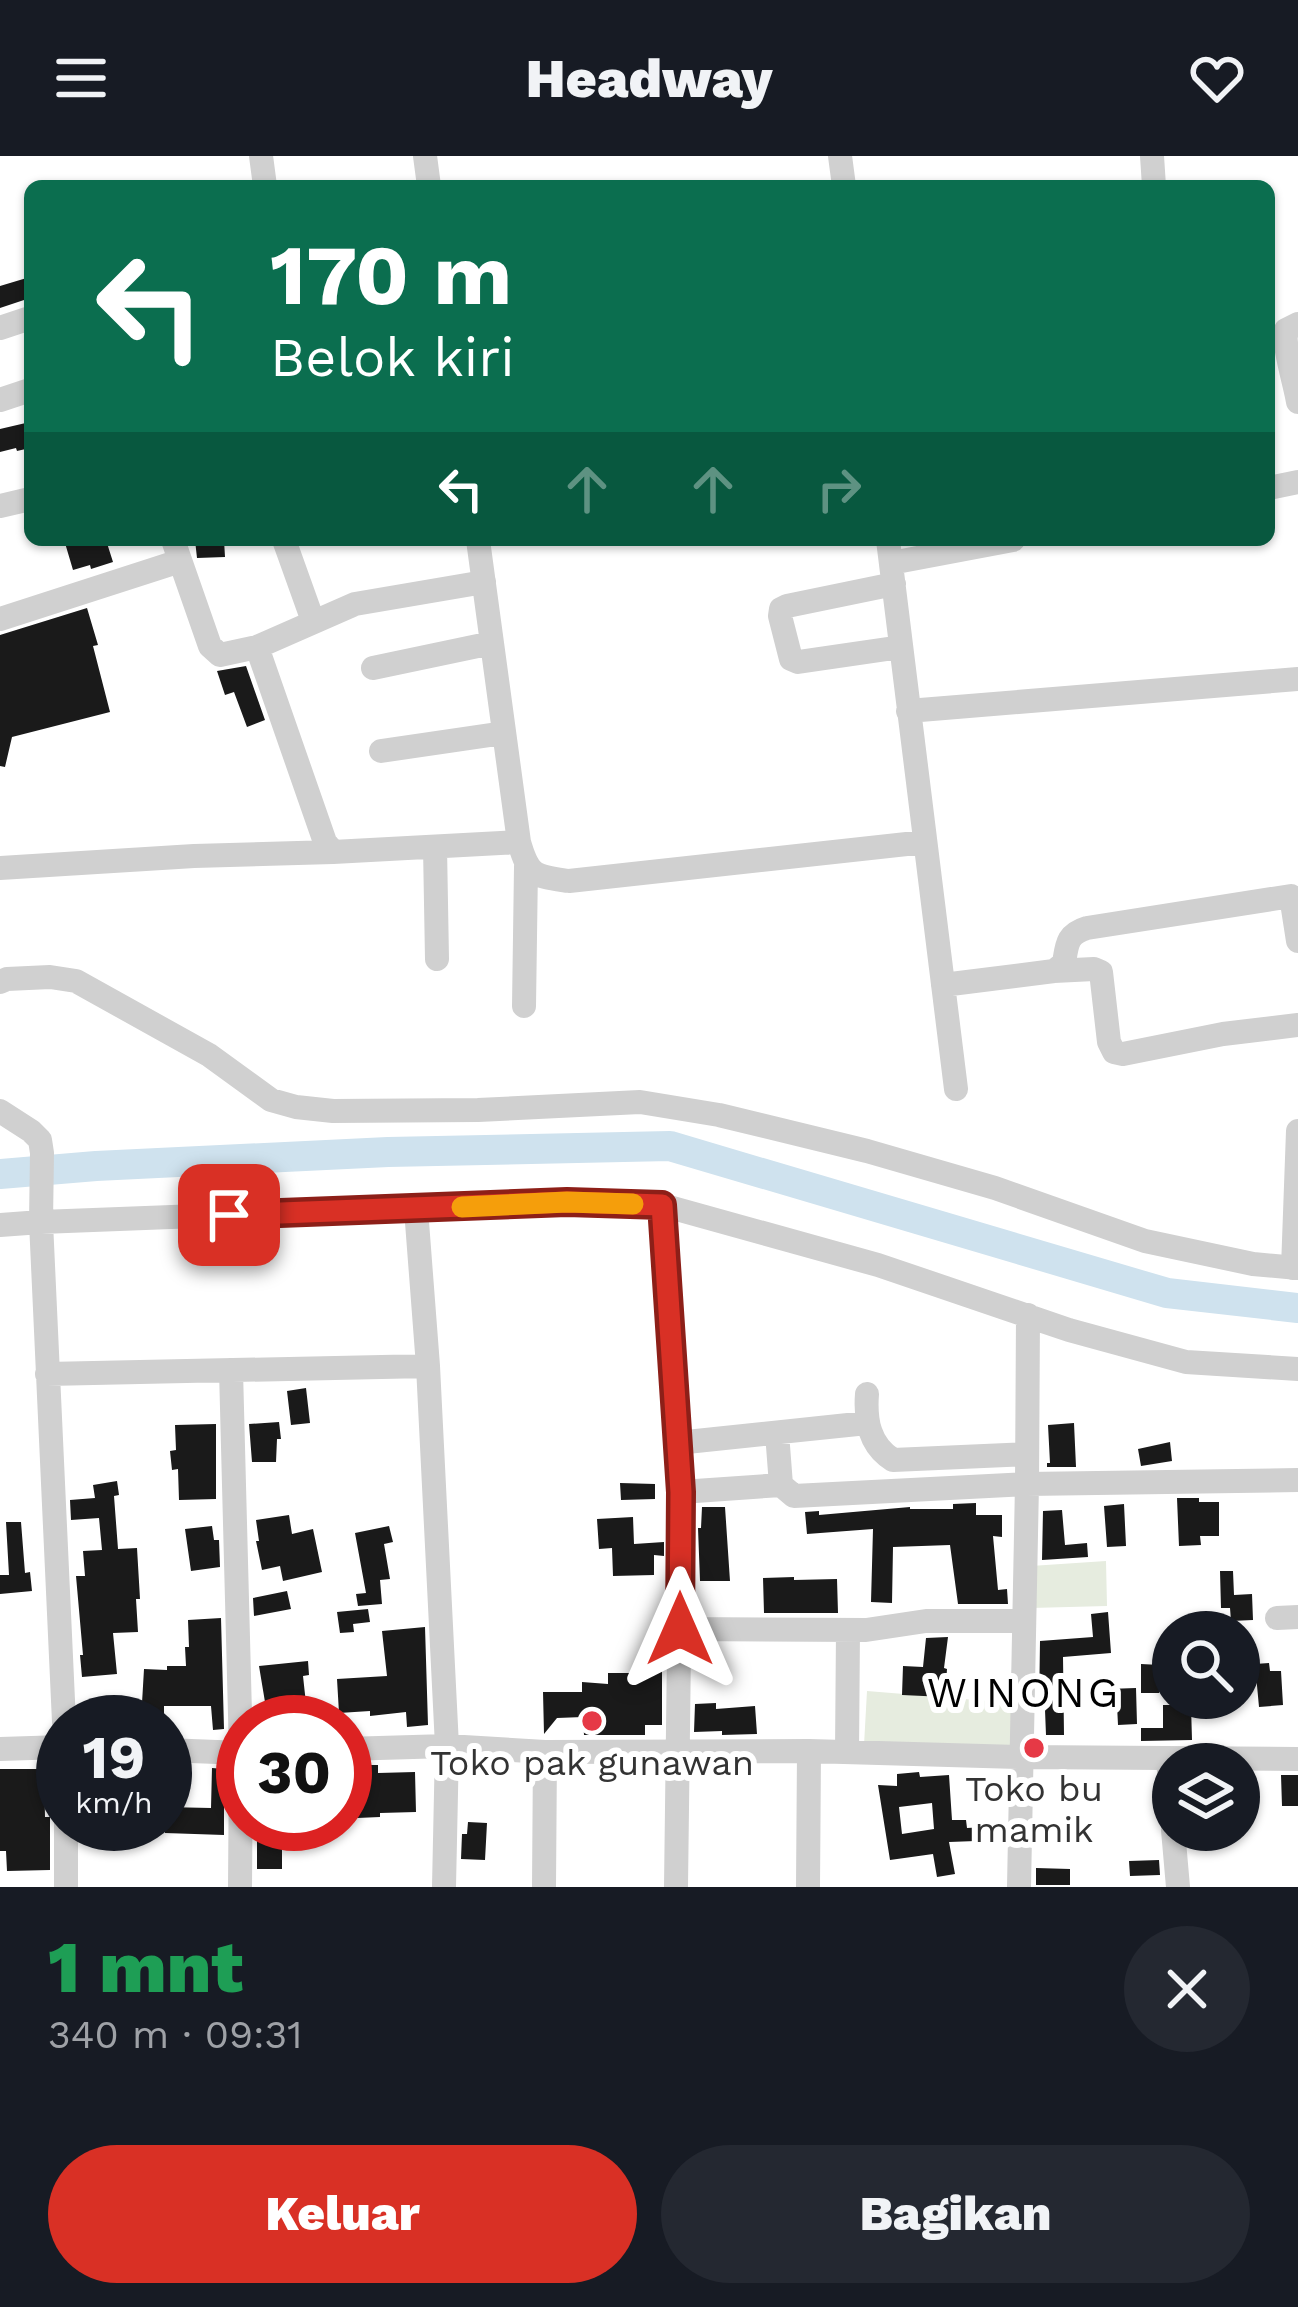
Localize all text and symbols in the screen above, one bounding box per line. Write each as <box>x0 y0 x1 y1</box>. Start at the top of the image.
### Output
icon: menu <box>48 45 114 111</box>
icon: heart <box>1184 45 1250 111</box>
text: Headway <box>525 47 773 110</box>
text: 170 m <box>270 226 512 324</box>
icon: left <box>72 228 228 384</box>
text: Belok kiri <box>270 326 515 389</box>
icon: left <box>428 456 494 522</box>
icon: ahead <box>554 456 620 522</box>
icon: ahead <box>680 456 746 522</box>
icon: right <box>806 456 872 522</box>
pin <box>178 1164 280 1266</box>
icon: arrive <box>196 1182 262 1248</box>
position arrow <box>617 1566 743 1692</box>
map controls <box>1152 1611 1260 1851</box>
button: search <box>1152 1611 1260 1719</box>
district label: WINONG <box>927 1668 1121 1717</box>
speed limit sign: 30 <box>216 1695 372 1851</box>
marker: Toko pak gunawan <box>579 1708 605 1734</box>
text: 19 <box>83 1722 145 1793</box>
marker: Toko bu mamik <box>1021 1735 1047 1761</box>
place label: Toko pak gunawan <box>430 1742 754 1784</box>
button: layers <box>1152 1743 1260 1851</box>
place label: Toko bu mamik <box>965 1768 1103 1851</box>
text: km/h <box>75 1785 153 1820</box>
text: 1 mnt <box>48 1925 243 2009</box>
button: close <box>1124 1926 1250 2052</box>
text: 340 m · 09:31 <box>48 2012 303 2057</box>
button: Keluar <box>48 2145 637 2283</box>
button: Bagikan <box>661 2145 1250 2283</box>

